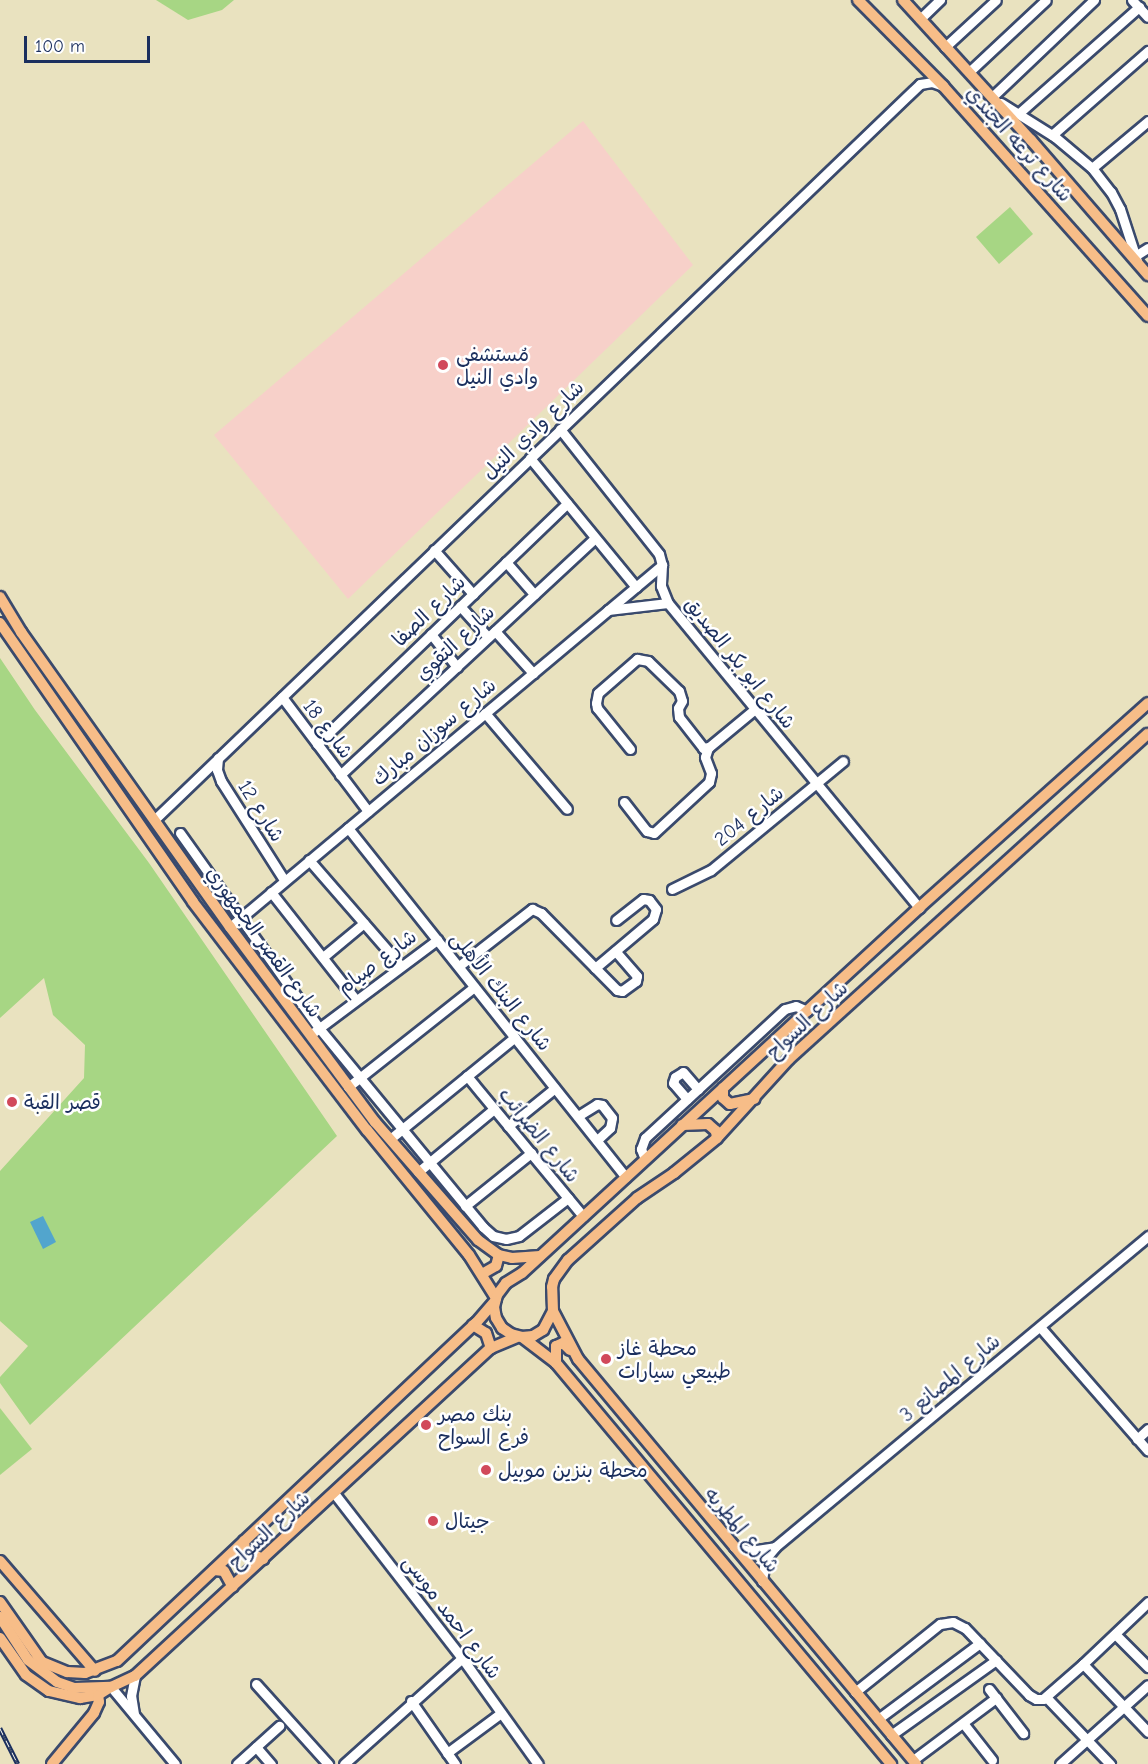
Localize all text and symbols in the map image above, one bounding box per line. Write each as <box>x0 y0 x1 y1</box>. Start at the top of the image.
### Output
scale bar <box>27 24 153 62</box>
text: 100 m <box>35 36 85 57</box>
street label: شارع ترعه الجندي <box>961 81 1077 207</box>
place label: مُستشفى وادي النيل <box>456 342 538 389</box>
marker: مُستشفى وادي النيل <box>434 356 452 374</box>
street label: شارع وادي النيل <box>477 375 589 485</box>
street label: شارع الصفا <box>387 570 471 652</box>
street label: شارع ابو بكر الصديق <box>680 592 800 734</box>
street label: شارع التقوي <box>410 600 500 686</box>
street label: شارع سوزان مبارك <box>367 673 501 791</box>
street label: شارع 18 <box>298 695 358 763</box>
street label: شارع 12 <box>233 776 289 846</box>
street label: شارع 204 <box>709 781 789 851</box>
street label: شارع القصر الجمهوري <box>201 862 327 1022</box>
street label: شارع صيام <box>333 924 421 1000</box>
street label: شارع البنك الأهلى <box>445 926 557 1056</box>
street label: شارع السواح <box>761 976 853 1064</box>
street label: شارع الضرائب <box>493 1083 585 1187</box>
place label: قصر القبة <box>24 1090 101 1114</box>
marker: قصر القبة <box>5 1095 19 1109</box>
street label: شارع المصانع 3 <box>895 1329 1005 1427</box>
place label: محطة غاز طبيعي سيارات <box>618 1336 731 1383</box>
marker: محطة غاز طبيعي سيارات <box>599 1352 613 1366</box>
place label: بنك مصر فرع السواح <box>438 1402 529 1449</box>
marker: بنك مصر فرع السواح <box>419 1418 433 1432</box>
place label: محطة بنزين موبيل <box>498 1458 648 1482</box>
marker: محطة بنزين موبيل <box>479 1463 493 1477</box>
street label: شارع المطريه <box>699 1482 785 1578</box>
street label: شارع السواح <box>223 1486 315 1574</box>
place label: جيتال <box>445 1509 490 1533</box>
marker: جيتال <box>426 1514 440 1528</box>
street label: شارع احمد موسى <box>398 1550 506 1684</box>

